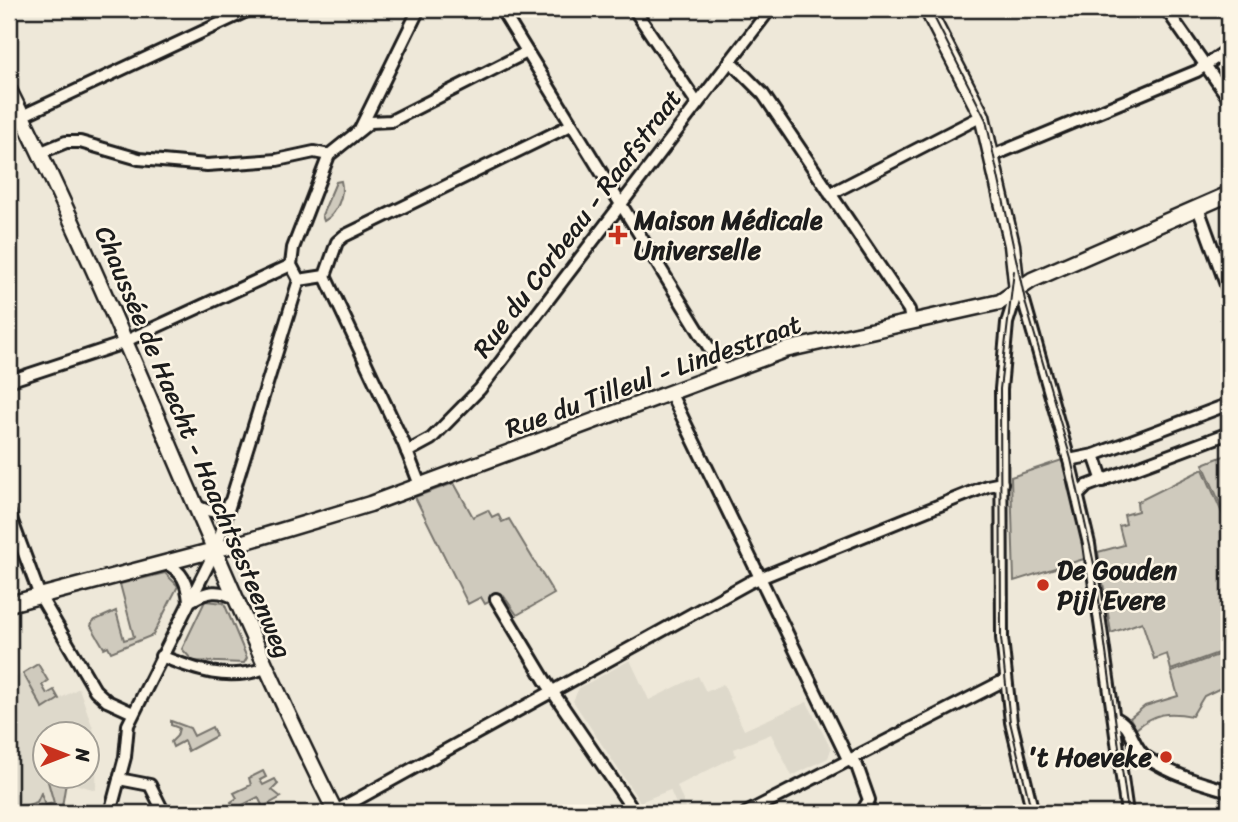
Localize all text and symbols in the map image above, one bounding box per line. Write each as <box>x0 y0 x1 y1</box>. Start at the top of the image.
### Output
street label: Rue du Corbeau - Raafstraat <box>460 78 694 368</box>
place label: Maison Médicale Universelle <box>633 197 823 273</box>
street label: Chaussée de Haecht - Haachtsesteenweg <box>82 218 306 666</box>
marker: Maison Médicale Universelle <box>608 225 628 245</box>
street label: Rue du Tilleul - Lindestraat <box>498 301 808 451</box>
place label: De Gouden Pijl Evere <box>1057 547 1177 623</box>
marker: De Gouden Pijl Evere <box>1035 577 1051 593</box>
north arrow <box>32 720 102 790</box>
place label: 't Hoeveke <box>1027 734 1153 780</box>
text: N <box>66 747 99 762</box>
marker: 't Hoeveke <box>1158 749 1174 765</box>

